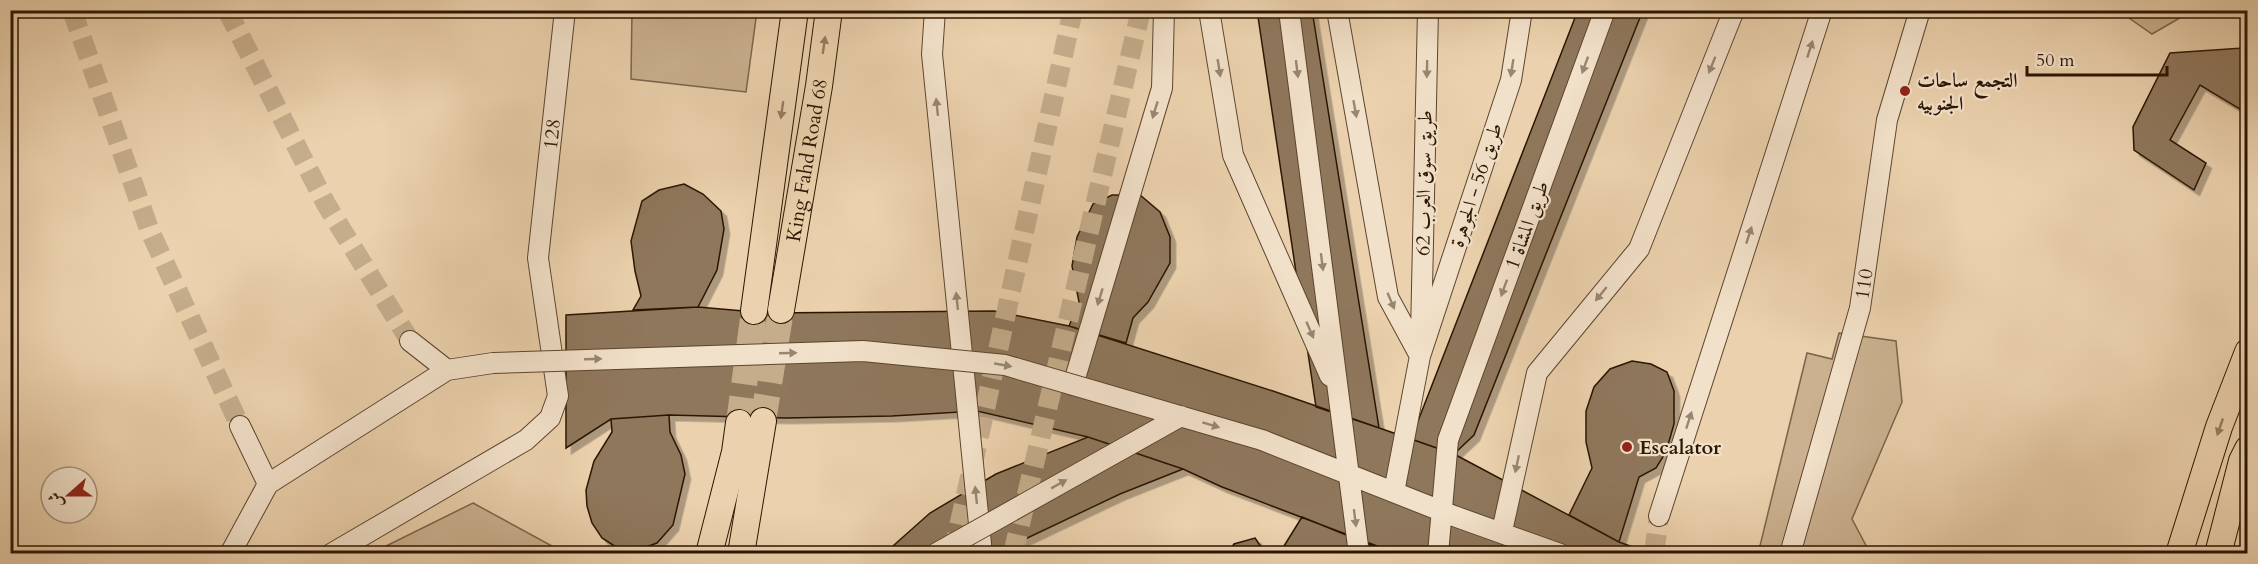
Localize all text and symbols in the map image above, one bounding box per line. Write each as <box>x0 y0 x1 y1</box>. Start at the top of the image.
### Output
one-way arrow <box>820 35 829 54</box>
scale bar <box>2027 39 2166 77</box>
one-way arrow <box>1805 40 1815 58</box>
text: 50 m <box>2036 48 2075 73</box>
one-way arrow <box>1707 56 1716 74</box>
one-way arrow <box>1580 57 1590 75</box>
one-way arrow <box>1214 59 1223 78</box>
one-way arrow <box>1292 59 1301 78</box>
one-way arrow <box>1422 59 1432 78</box>
one-way arrow <box>1508 59 1517 78</box>
place label: التجمع ساحات الجنوبيه <box>1917 67 2018 117</box>
street label: King Fahd Road 68 <box>779 77 833 244</box>
marker: التجمع ساحات الجنوبيه <box>1898 84 1912 98</box>
one-way arrow <box>932 98 942 117</box>
one-way arrow <box>1351 100 1360 119</box>
one-way arrow <box>777 101 786 120</box>
one-way arrow <box>1150 101 1159 119</box>
street label: طريق سوق العرب 62 <box>1409 110 1439 256</box>
street label: 128 <box>537 117 567 151</box>
street label: طريق 56 - الجوهرة <box>1443 119 1509 251</box>
street label: طريق المشاة 1 <box>1499 177 1555 273</box>
one-way arrow <box>1745 226 1755 244</box>
one-way arrow <box>1317 252 1326 271</box>
street label: 110 <box>1848 267 1880 301</box>
one-way arrow <box>1498 279 1508 297</box>
one-way arrow <box>1595 286 1608 302</box>
one-way arrow <box>1095 288 1104 306</box>
one-way arrow <box>952 292 962 311</box>
one-way arrow <box>1386 292 1396 310</box>
one-way arrow <box>1305 321 1315 339</box>
one-way arrow <box>778 349 797 358</box>
one-way arrow <box>584 355 603 364</box>
one-way arrow <box>994 361 1013 370</box>
one-way arrow <box>1685 411 1694 429</box>
one-way arrow <box>2214 418 2224 436</box>
one-way arrow <box>1202 421 1220 430</box>
place label: Escalator <box>1639 434 1722 461</box>
marker: Escalator <box>1620 440 1634 454</box>
one-way arrow <box>1512 455 1521 474</box>
north arrow <box>39 465 99 525</box>
one-way arrow <box>1051 479 1068 489</box>
one-way arrow <box>972 486 981 505</box>
text: ش <box>43 489 69 511</box>
one-way arrow <box>1350 508 1359 527</box>

